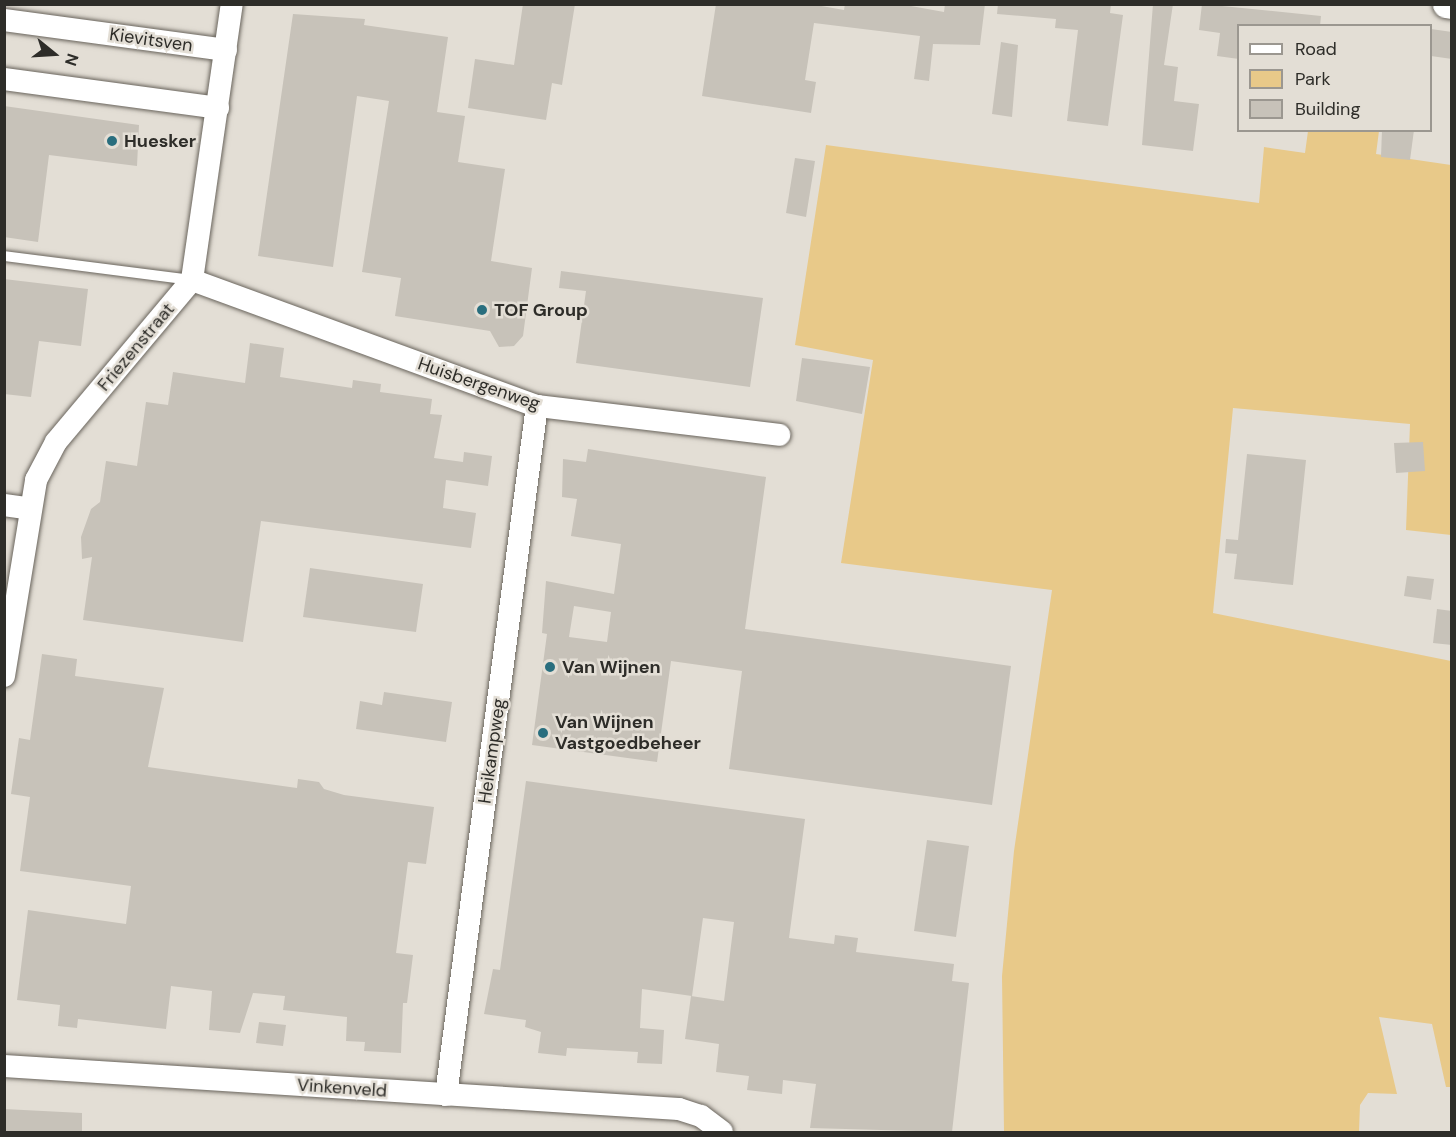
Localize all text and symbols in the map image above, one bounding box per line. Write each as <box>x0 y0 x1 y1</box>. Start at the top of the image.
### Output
street label: Kievitsven <box>108 23 194 57</box>
north arrow <box>24 24 84 84</box>
legend <box>1237 24 1432 132</box>
text: Road <box>1295 37 1337 61</box>
text: N <box>60 51 83 69</box>
text: Park <box>1295 67 1331 91</box>
text: Building <box>1295 97 1360 121</box>
place label: Huesker <box>124 130 196 152</box>
marker: Huesker <box>105 134 119 148</box>
street label: Friezenstraat <box>93 299 179 395</box>
place label: TOF Group <box>494 299 588 321</box>
marker: TOF Group <box>475 303 489 317</box>
street label: Huisbergenweg <box>415 353 543 415</box>
place label: Van Wijnen <box>562 656 661 678</box>
marker: Van Wijnen <box>543 660 557 674</box>
street label: Heikampweg <box>474 697 510 805</box>
place label: Van Wijnen Vastgoedbeheer <box>555 712 701 754</box>
marker: Van Wijnen Vastgoedbeheer <box>536 726 550 740</box>
street label: Vinkenveld <box>296 1074 388 1102</box>

